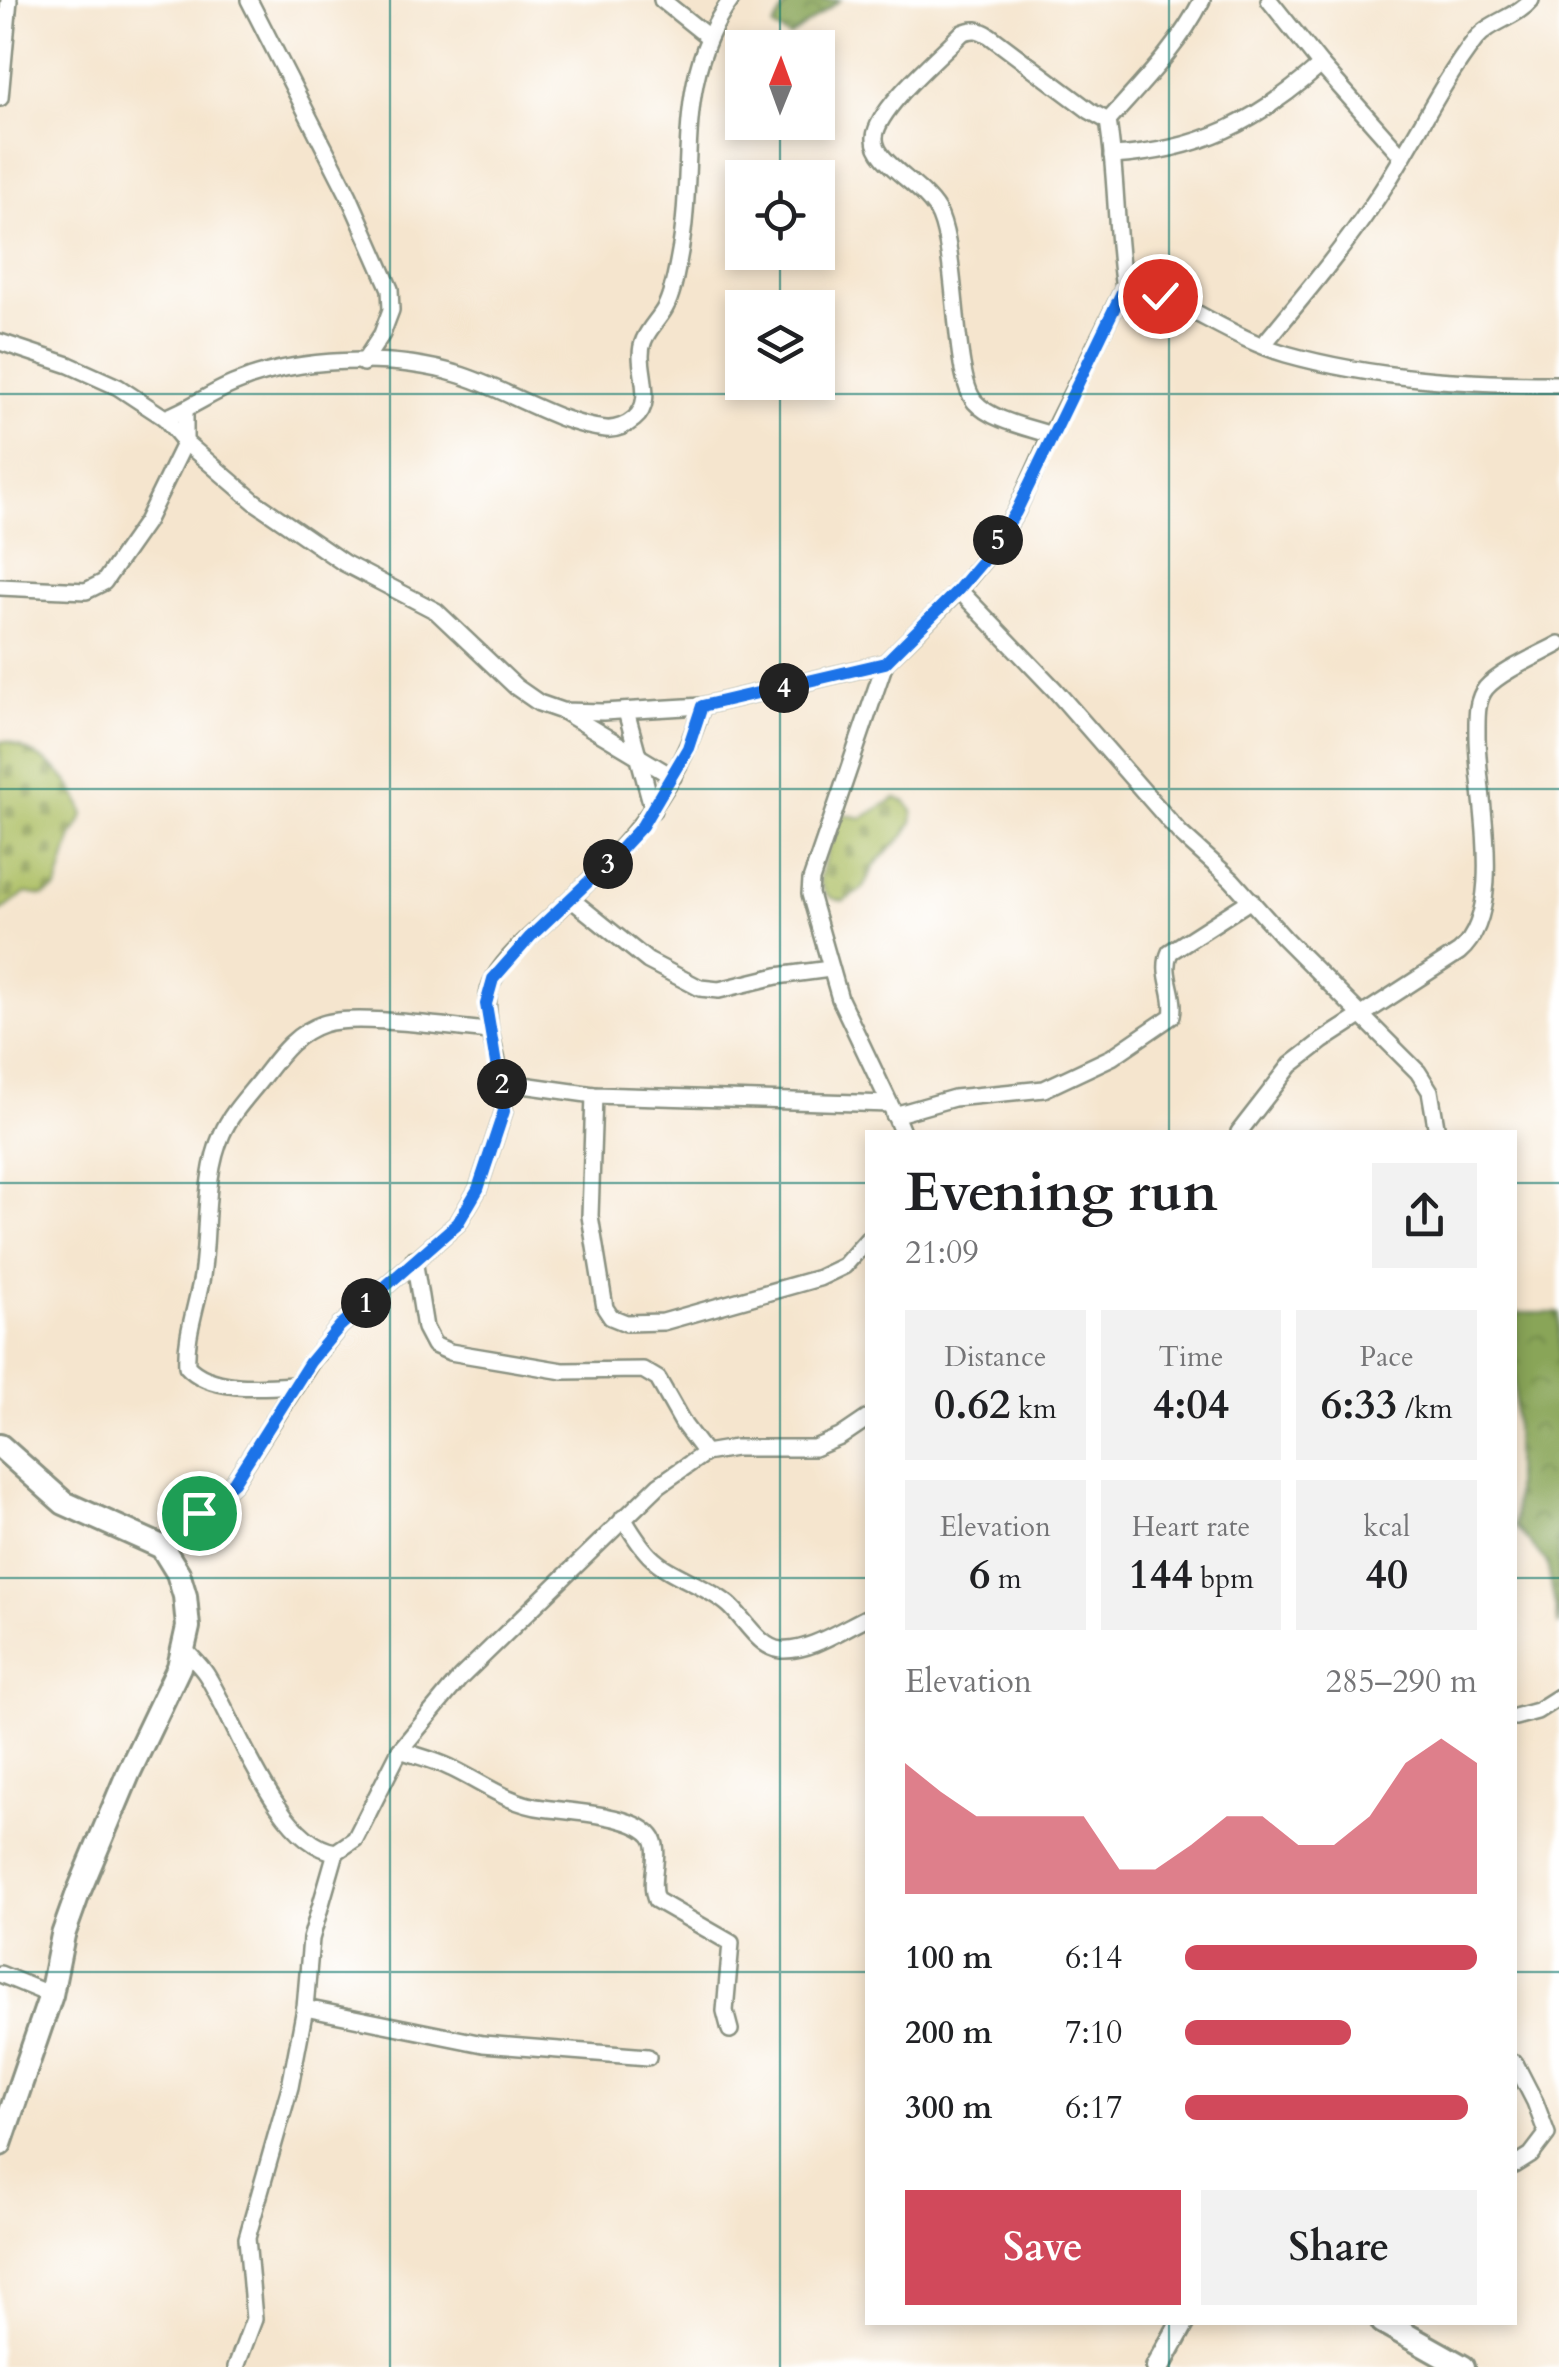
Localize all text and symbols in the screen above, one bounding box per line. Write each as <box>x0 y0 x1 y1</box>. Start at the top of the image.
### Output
north arrow <box>725 30 835 140</box>
map controls <box>725 30 835 400</box>
button: locate <box>725 160 835 270</box>
pin <box>1118 254 1203 339</box>
icon: check <box>1133 269 1188 324</box>
button: layers <box>725 290 835 400</box>
pin: 5 <box>973 515 1023 565</box>
text: 5 <box>991 521 1005 559</box>
pin: 4 <box>759 663 809 713</box>
text: 4 <box>777 669 791 707</box>
pin: 3 <box>583 839 633 889</box>
text: 3 <box>601 845 615 883</box>
pin: 2 <box>477 1059 527 1109</box>
text: 2 <box>495 1065 509 1103</box>
text: Evening run <box>905 1156 1218 1230</box>
button: share <box>1372 1163 1477 1268</box>
text: 21:09 <box>905 1231 979 1275</box>
pin: 1 <box>341 1278 391 1328</box>
text: 1 <box>359 1284 373 1322</box>
text: Distance <box>944 1338 1047 1376</box>
text: Time <box>1159 1338 1223 1376</box>
text: Pace <box>1360 1338 1414 1376</box>
text: 0.62 <box>934 1376 1011 1433</box>
text: 4:04 <box>1153 1376 1229 1433</box>
text: 6:33 <box>1321 1376 1397 1433</box>
text: km <box>1011 1390 1057 1428</box>
text: /km <box>1397 1390 1453 1428</box>
pin <box>157 1471 242 1556</box>
icon: arrive <box>172 1486 227 1541</box>
text: Elevation <box>940 1508 1051 1546</box>
text: Heart rate <box>1132 1508 1250 1546</box>
text: kcal <box>1363 1508 1410 1546</box>
text: 6 <box>969 1546 990 1603</box>
text: 144 <box>1128 1546 1193 1603</box>
text: 40 <box>1365 1546 1408 1603</box>
text: m <box>990 1560 1022 1598</box>
text: bpm <box>1193 1560 1254 1598</box>
text: Elevation <box>905 1660 1032 1704</box>
text: 285–290 m <box>1325 1660 1477 1704</box>
text: 100 m <box>905 1936 992 1980</box>
text: 6:14 <box>1065 1936 1122 1980</box>
text: 200 m <box>905 2011 992 2055</box>
text: 7:10 <box>1065 2011 1122 2055</box>
text: 300 m <box>905 2086 992 2130</box>
text: 6:17 <box>1065 2086 1122 2130</box>
button: Save <box>905 2190 1181 2305</box>
button: Share <box>1201 2190 1477 2305</box>

